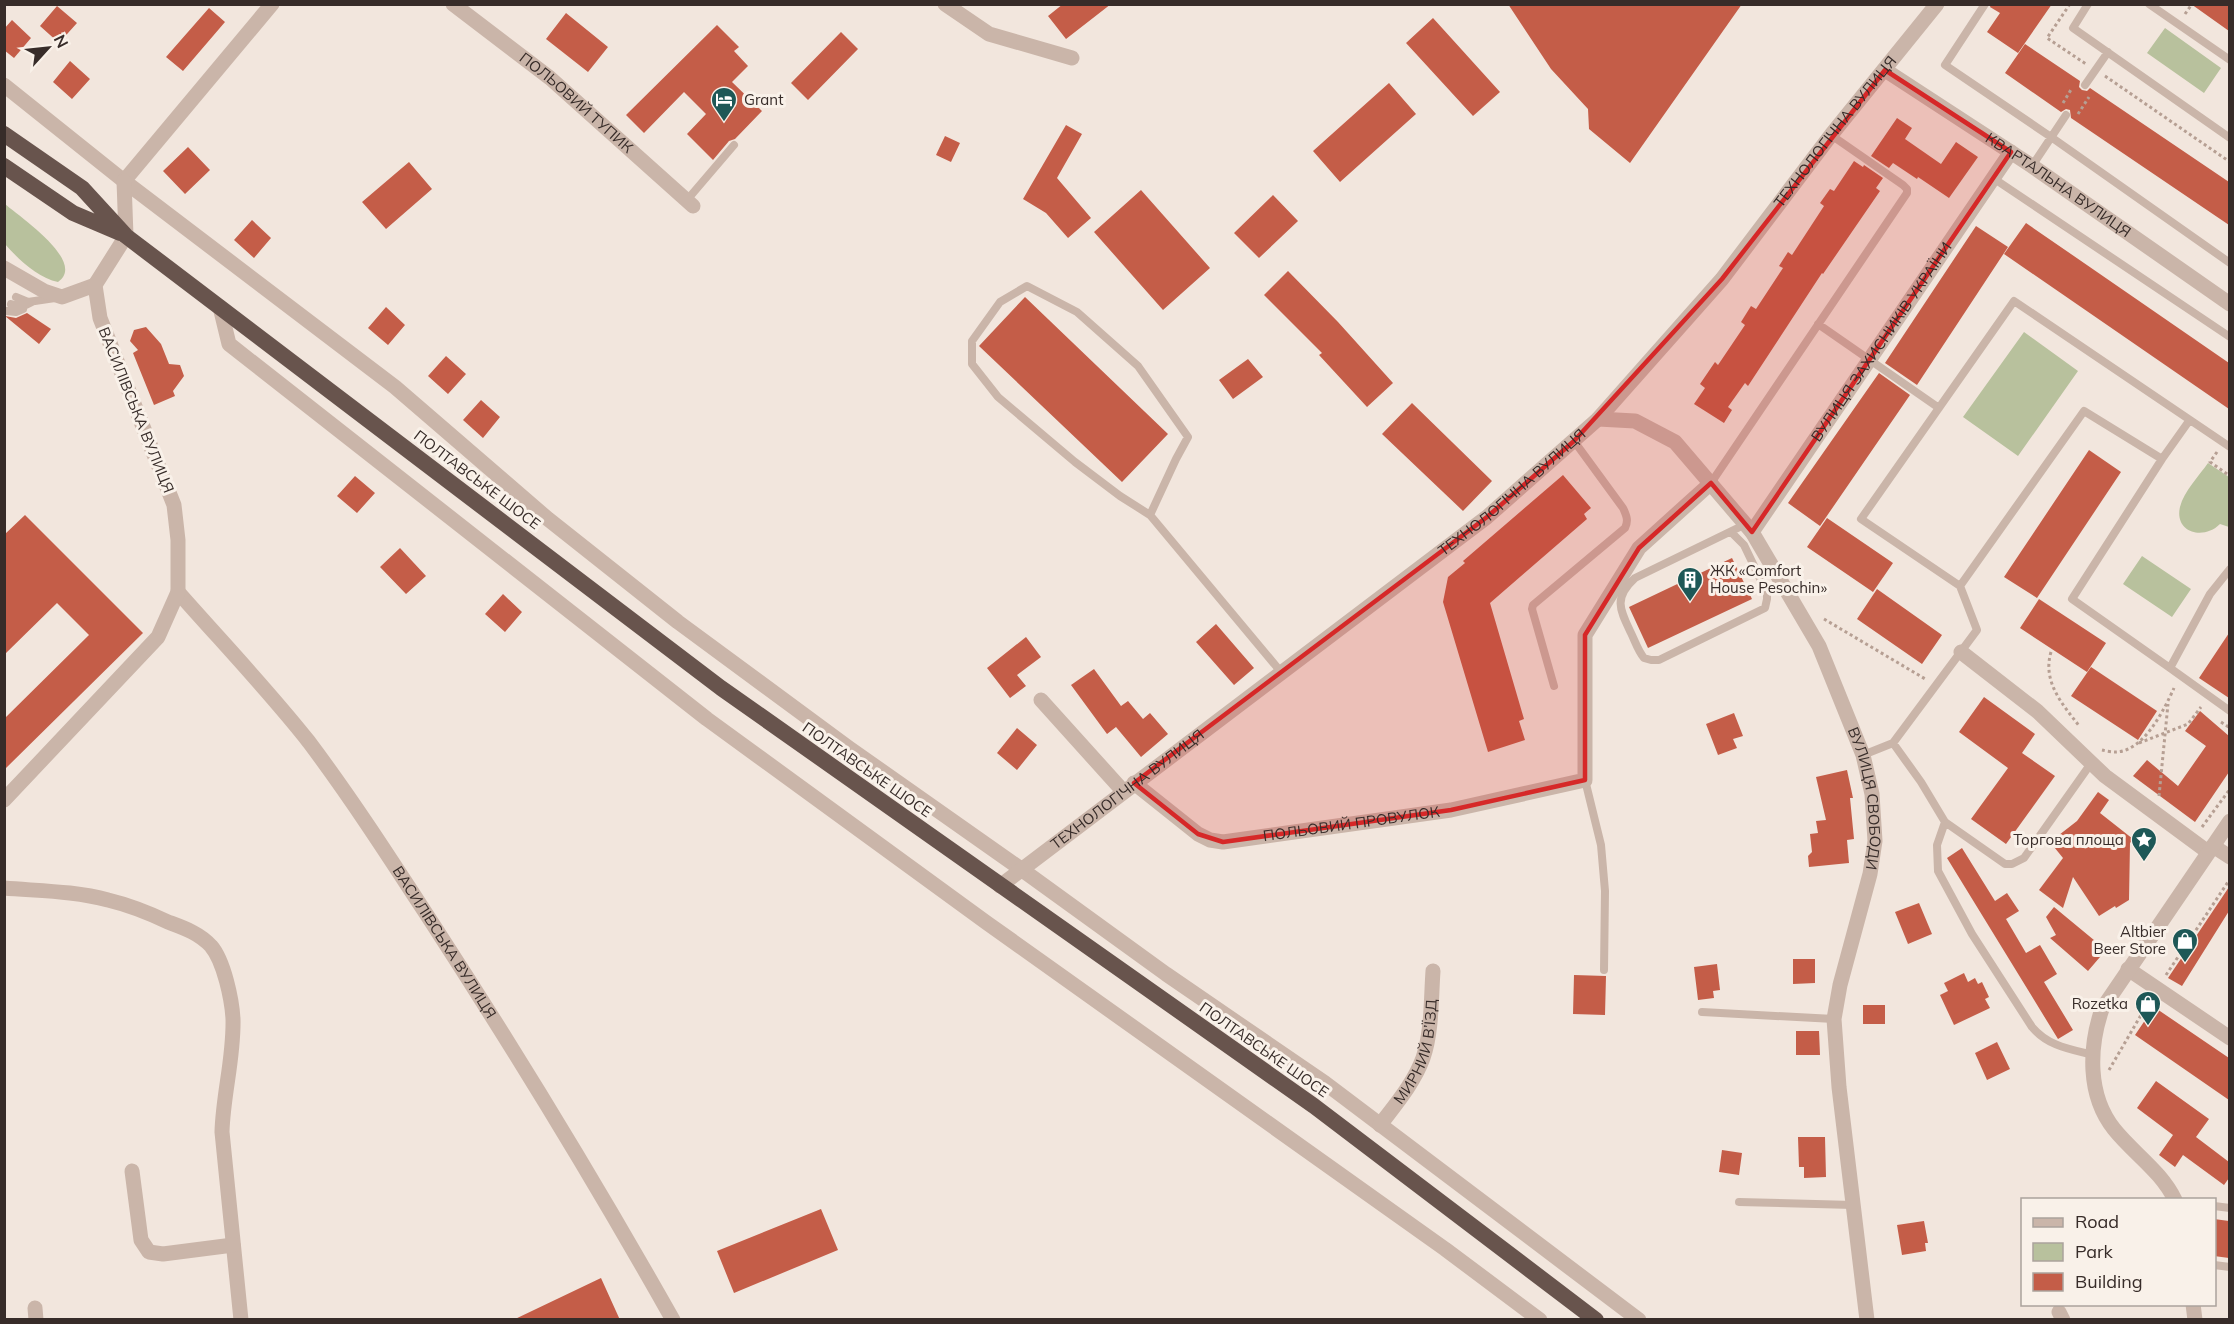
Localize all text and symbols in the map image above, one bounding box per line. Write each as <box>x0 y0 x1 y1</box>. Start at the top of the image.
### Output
north arrow <box>18 18 78 78</box>
text: N <box>50 31 73 51</box>
street label: ПОЛЬОВИЙ ТУПИК <box>516 48 637 157</box>
street label: ТЕХНОЛОГІЧНА ВУЛИЦЯ <box>1770 52 1900 211</box>
hotel icon: Grant <box>709 85 739 123</box>
place label: Grant <box>744 90 783 109</box>
street label: КВАРТАЛЬНА ВУЛИЦЯ <box>1982 128 2135 241</box>
street label: ВУЛИЦЯ ЗАХИСНИКІВ УКРАЇНИ <box>1807 238 1956 445</box>
street label: ВАСИЛІВСЬКА ВУЛИЦЯ <box>94 324 178 496</box>
street label: ТЕХНОЛОГІЧНА ВУЛИЦЯ <box>1434 424 1589 560</box>
street label: ПОЛТАВСЬКЕ ШОСЕ <box>410 426 544 533</box>
place label: ЖК «Comfort House Pesochin» <box>1710 561 1827 597</box>
building icon: ЖК «Comfort House Pesochin» <box>1675 565 1705 603</box>
street label: ПОЛТАВСЬКЕ ШОСЕ <box>799 718 936 821</box>
street label: ВУЛИЦЯ СВОБОДИ <box>1844 724 1886 871</box>
street label: ТЕХНОЛОГІЧНА ВУЛИЦЯ <box>1047 725 1208 853</box>
street label: ПОЛЬОВИЙ ПРОВУЛОК <box>1262 802 1441 845</box>
place icon: Торгова площа <box>2129 825 2159 863</box>
place label: Торгова площа <box>2013 830 2124 849</box>
street label: ВАСИЛІВСЬКА ВУЛИЦЯ <box>389 862 501 1022</box>
place label: Altbier Beer Store <box>2094 922 2167 958</box>
shop icon: Altbier Beer Store <box>2170 926 2200 964</box>
shop icon: Rozetka <box>2133 989 2163 1027</box>
place label: Rozetka <box>2072 994 2128 1013</box>
street label: ПОЛТАВСЬКЕ ШОСЕ <box>1196 998 1333 1101</box>
street label: МИРНИЙ В’ЇЗД <box>1389 999 1441 1108</box>
legend <box>2021 1198 2216 1306</box>
text: Road <box>2075 1210 2119 1233</box>
text: Park <box>2075 1240 2114 1263</box>
text: Building <box>2075 1270 2143 1293</box>

